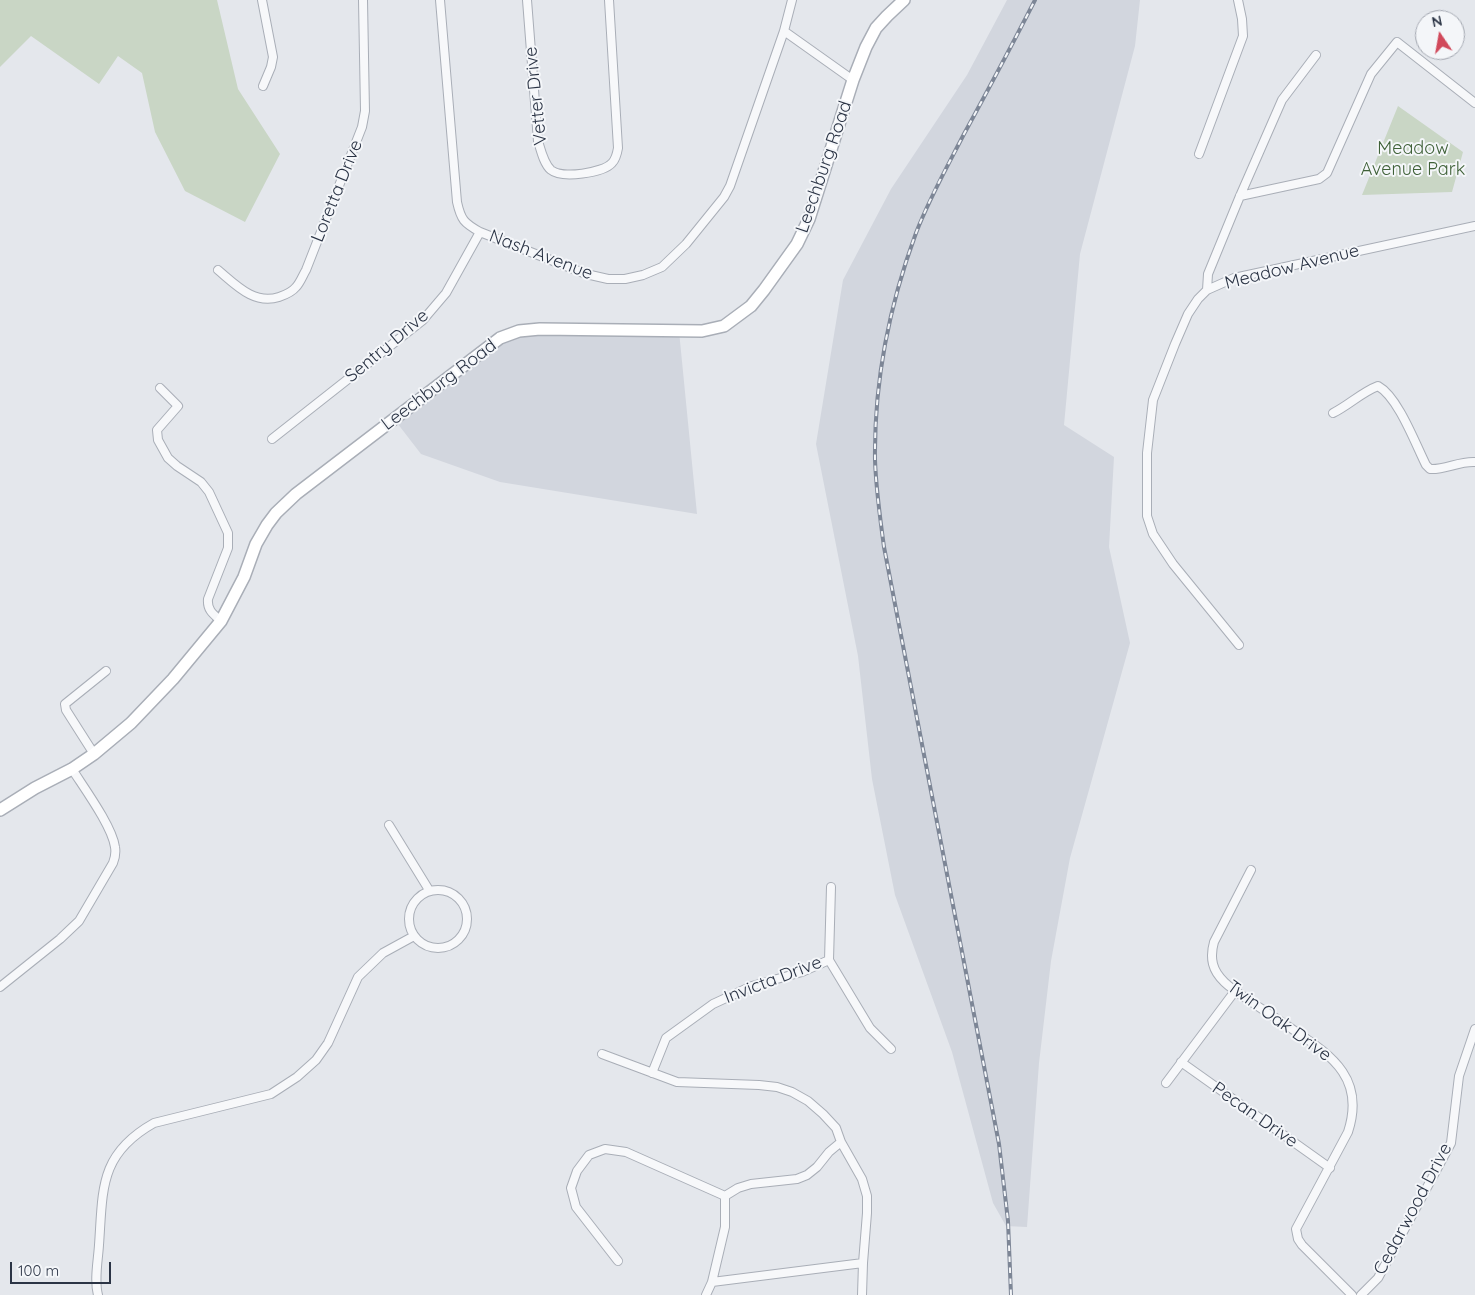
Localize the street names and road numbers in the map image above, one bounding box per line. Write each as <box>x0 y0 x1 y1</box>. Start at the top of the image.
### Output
street label: Vetter Drive <box>520 46 552 146</box>
street label: Leechburg Road <box>791 98 857 236</box>
street label: Loretta Drive <box>307 137 367 245</box>
street label: Nash Avenue <box>486 225 596 285</box>
street label: Meadow Avenue <box>1223 240 1361 294</box>
street label: Sentry Drive <box>341 305 433 387</box>
street label: Leechburg Road <box>377 335 501 435</box>
street label: Invicta Drive <box>721 952 825 1008</box>
street label: Twin Oak Drive <box>1222 976 1336 1066</box>
street label: Pecan Drive <box>1208 1078 1302 1152</box>
street label: Cedarwood Drive <box>1369 1139 1457 1279</box>

